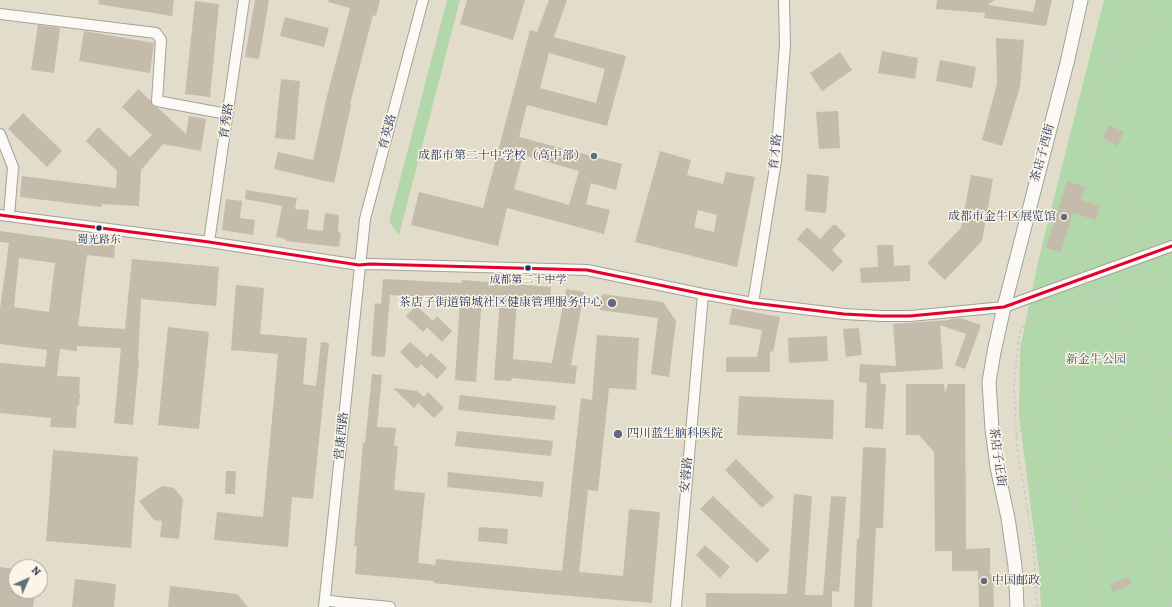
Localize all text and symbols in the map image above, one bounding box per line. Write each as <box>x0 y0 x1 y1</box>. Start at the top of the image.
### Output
street label: 育秀路 <box>217 102 237 140</box>
street label: 育英路 <box>376 113 400 151</box>
street label: 茶店子西街 <box>1028 122 1058 184</box>
street label: 育才路 <box>767 133 785 171</box>
place label: 成都市第二十中学校（高中部） <box>418 149 586 163</box>
marker: 成都市第二十中学校（高中部） <box>589 151 599 161</box>
place label: 成都市金牛区展览馆 <box>948 210 1056 224</box>
marker: 成都市金牛区展览馆 <box>1059 212 1069 222</box>
marker: 蜀光路东 <box>94 223 104 233</box>
place label: 蜀光路东 <box>77 233 121 247</box>
marker: 成都第二十中学 <box>523 263 533 273</box>
place label: 成都第二十中学 <box>490 273 566 287</box>
place label: 茶店子街道锦城社区健康管理服务中心 <box>399 296 603 310</box>
marker: 茶店子街道锦城社区健康管理服务中心 <box>606 297 618 309</box>
park label: 新金牛公园 <box>1066 353 1126 367</box>
street label: 营康西路 <box>332 411 352 461</box>
street label: 茶店子正街 <box>986 426 1008 488</box>
place label: 四川蓝生脑科医院 <box>627 427 723 441</box>
marker: 四川蓝生脑科医院 <box>612 428 624 440</box>
street label: 安蓉路 <box>678 456 696 494</box>
north arrow <box>8 559 48 599</box>
text: N <box>28 563 44 579</box>
place label: 中国邮政 <box>992 574 1040 588</box>
marker: 中国邮政 <box>979 576 989 586</box>

